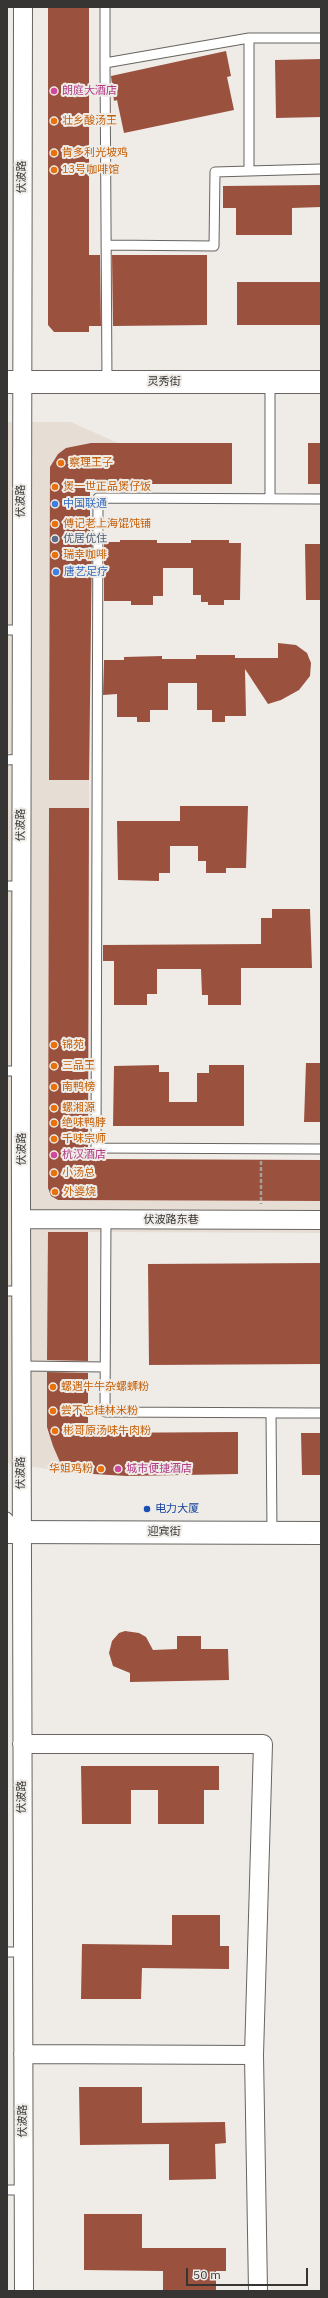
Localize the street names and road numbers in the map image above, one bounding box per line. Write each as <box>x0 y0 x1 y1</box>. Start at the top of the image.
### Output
street label: 伏波路 <box>15 161 29 193</box>
street label: 灵秀街 <box>148 375 180 389</box>
street label: 伏波路 <box>14 485 28 517</box>
street label: 伏波路 <box>14 809 28 841</box>
street label: 伏波路 <box>15 1133 29 1165</box>
street label: 伏波路东巷 <box>144 1213 198 1227</box>
street label: 伏波路 <box>14 1457 28 1489</box>
street label: 迎宾街 <box>148 1525 180 1539</box>
street label: 伏波路 <box>15 1781 29 1813</box>
street label: 伏波路 <box>16 2105 30 2137</box>

